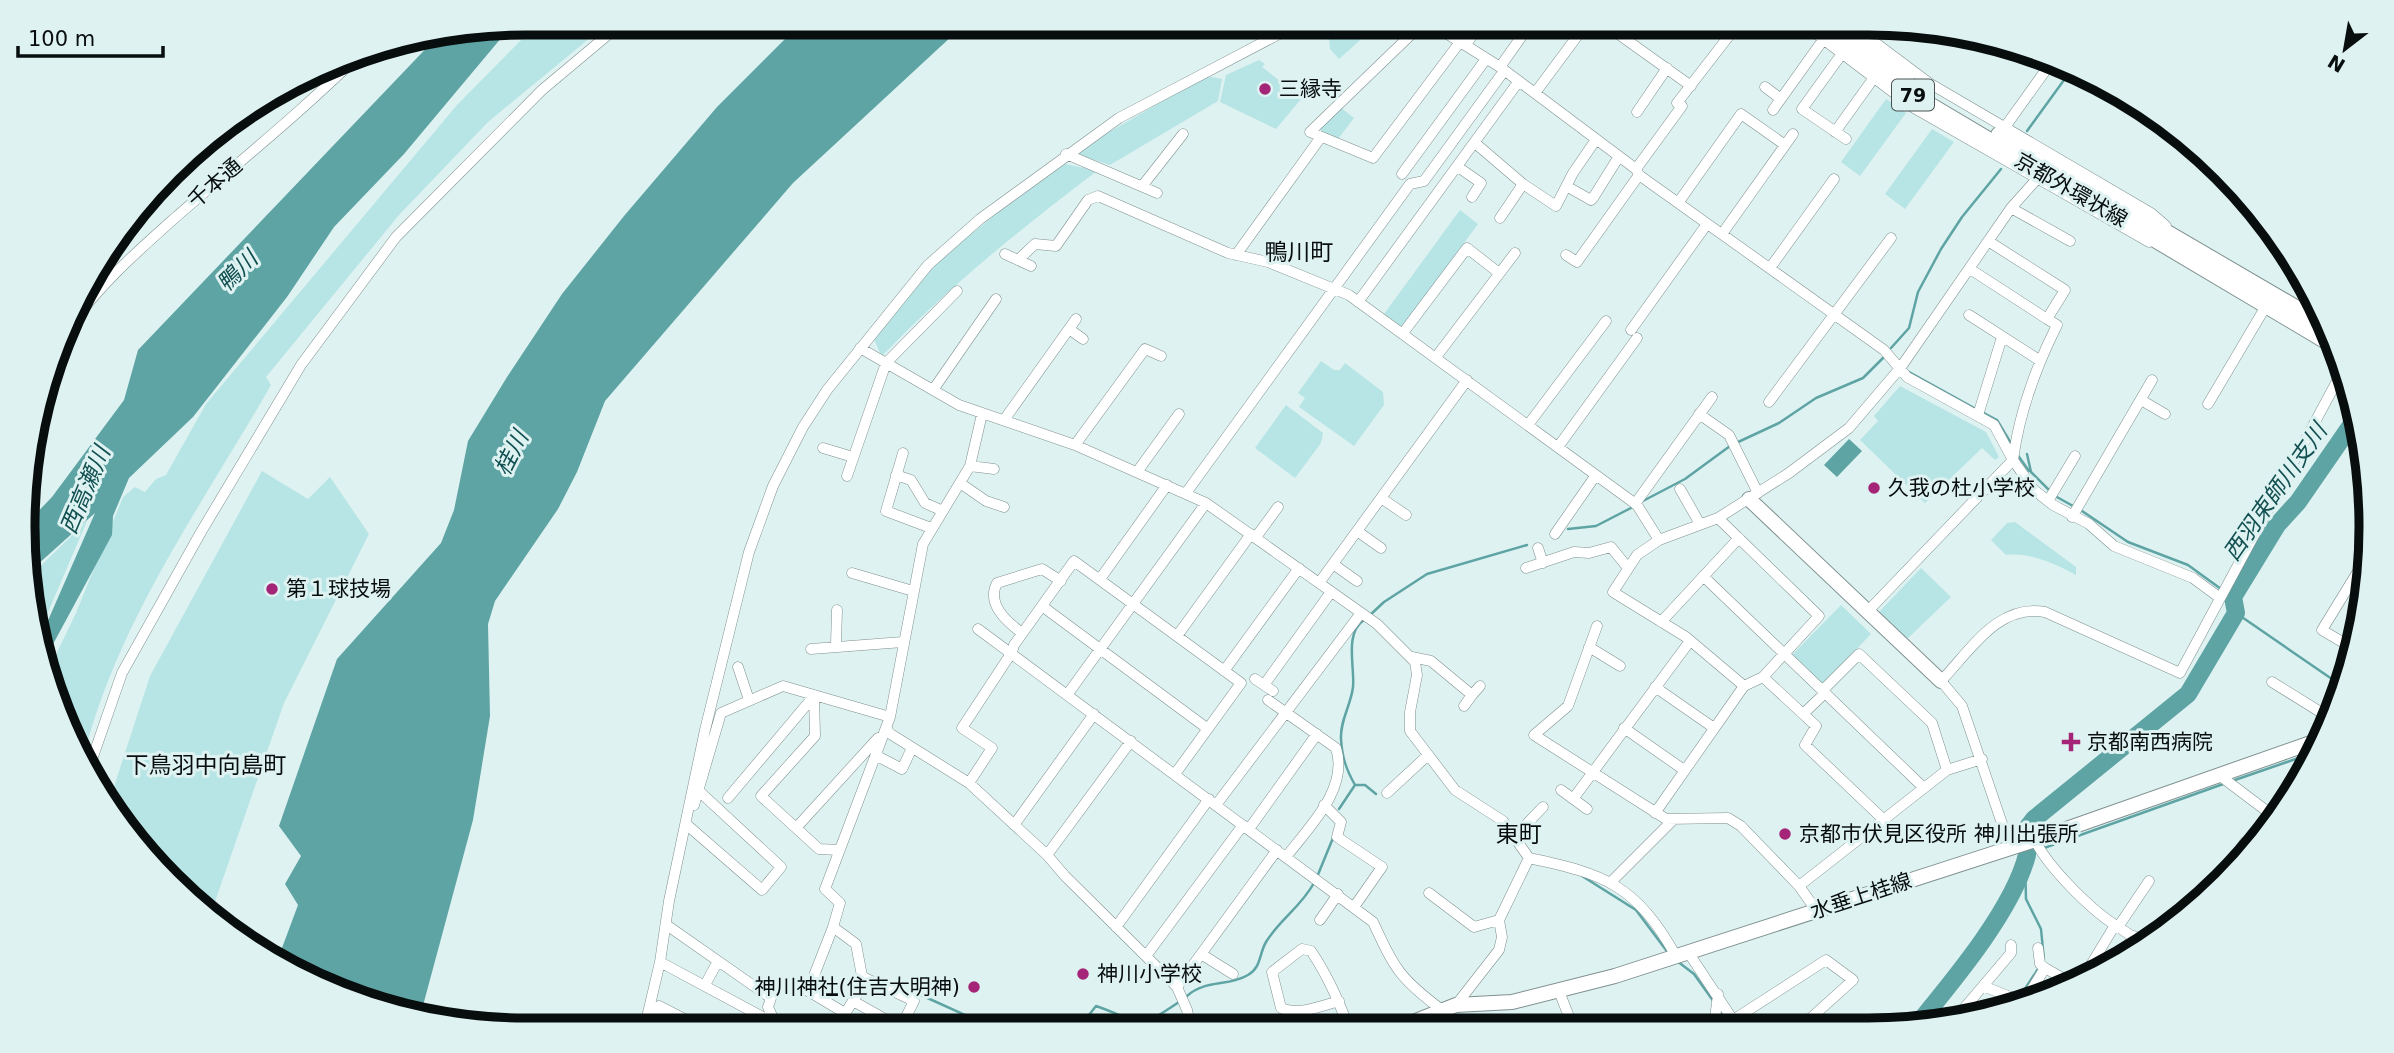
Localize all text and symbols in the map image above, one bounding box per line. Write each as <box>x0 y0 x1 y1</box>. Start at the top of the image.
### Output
scale bar <box>18 14 163 58</box>
north arrow <box>2310 14 2380 84</box>
text: 100 m <box>28 27 95 51</box>
text: N <box>2324 50 2349 77</box>
place label: 三縁寺 <box>1279 77 1342 101</box>
road number: 79 <box>1892 80 1934 110</box>
marker: 三縁寺 <box>1257 81 1273 97</box>
street label: 京都外環状線 <box>2010 148 2132 232</box>
street label: 千本通 <box>183 153 247 213</box>
district label: 鴨川町 <box>1265 239 1334 265</box>
water label: 鴨川 <box>212 243 265 296</box>
water label: 西羽束師川支川 <box>2218 416 2334 565</box>
water label: 桂川 <box>489 424 534 479</box>
water label: 西高瀬川 <box>55 440 116 537</box>
place label: 久我の杜小学校 <box>1888 476 2035 500</box>
marker: 久我の杜小学校 <box>1866 480 1882 496</box>
place label: 第１球技場 <box>286 577 391 601</box>
marker: 第１球技場 <box>264 581 280 597</box>
place label: 京都南西病院 <box>2087 730 2213 754</box>
marker: 京都南西病院 <box>2061 732 2081 752</box>
district label: 下鳥羽中向島町 <box>126 752 287 778</box>
district label: 東町 <box>1496 821 1542 847</box>
place label: 京都市伏見区役所 神川出張所 <box>1799 822 2079 846</box>
marker: 京都市伏見区役所 神川出張所 <box>1777 826 1793 842</box>
street label: 水垂上桂線 <box>1807 868 1915 924</box>
place label: 神川小学校 <box>1097 962 1202 986</box>
marker: 神川小学校 <box>1075 966 1091 982</box>
place label: 神川神社(住吉大明神) <box>755 975 960 999</box>
marker: 神川神社(住吉大明神) <box>966 979 982 995</box>

